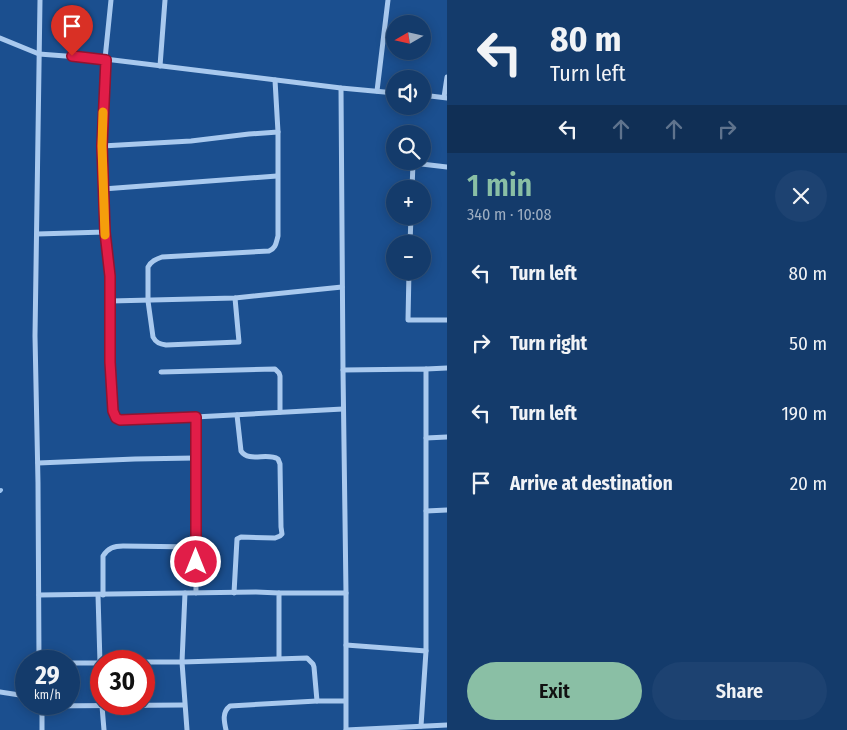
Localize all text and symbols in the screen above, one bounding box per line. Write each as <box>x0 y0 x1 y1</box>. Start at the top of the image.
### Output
pin <box>51 5 93 56</box>
icon: arrive <box>58 12 86 40</box>
north arrow <box>386 15 431 60</box>
map controls <box>386 15 431 280</box>
text: 80 m <box>550 18 622 60</box>
icon: left <box>467 20 532 85</box>
text: Turn left <box>550 60 626 87</box>
button: sound <box>386 70 431 115</box>
icon: left <box>554 115 582 143</box>
icon: ahead <box>607 115 635 143</box>
icon: ahead <box>660 115 688 143</box>
icon: right <box>713 115 741 143</box>
button: search <box>386 125 431 170</box>
text: 1 min <box>467 168 532 204</box>
button: close <box>775 170 827 222</box>
button: + <box>386 180 431 225</box>
text: 340 m · 10:08 <box>467 205 552 224</box>
button: − <box>386 235 431 280</box>
icon: left <box>467 259 495 287</box>
text: Turn left <box>510 262 577 285</box>
text: 80 m <box>789 262 827 285</box>
icon: right <box>467 329 495 357</box>
text: Turn right <box>510 332 587 355</box>
text: 50 m <box>789 332 827 355</box>
icon: left <box>467 399 495 427</box>
text: Turn left <box>510 402 577 425</box>
text: 190 m <box>781 402 827 425</box>
icon: arrive <box>467 469 495 497</box>
text: Arrive at destination <box>510 472 673 495</box>
text: 20 m <box>790 472 827 495</box>
position arrow <box>169 535 221 587</box>
speed limit sign: 30 <box>90 650 155 715</box>
text: 29 <box>35 661 60 691</box>
button: Exit <box>467 662 642 720</box>
button: Share <box>652 662 827 720</box>
text: km/h <box>34 688 61 702</box>

